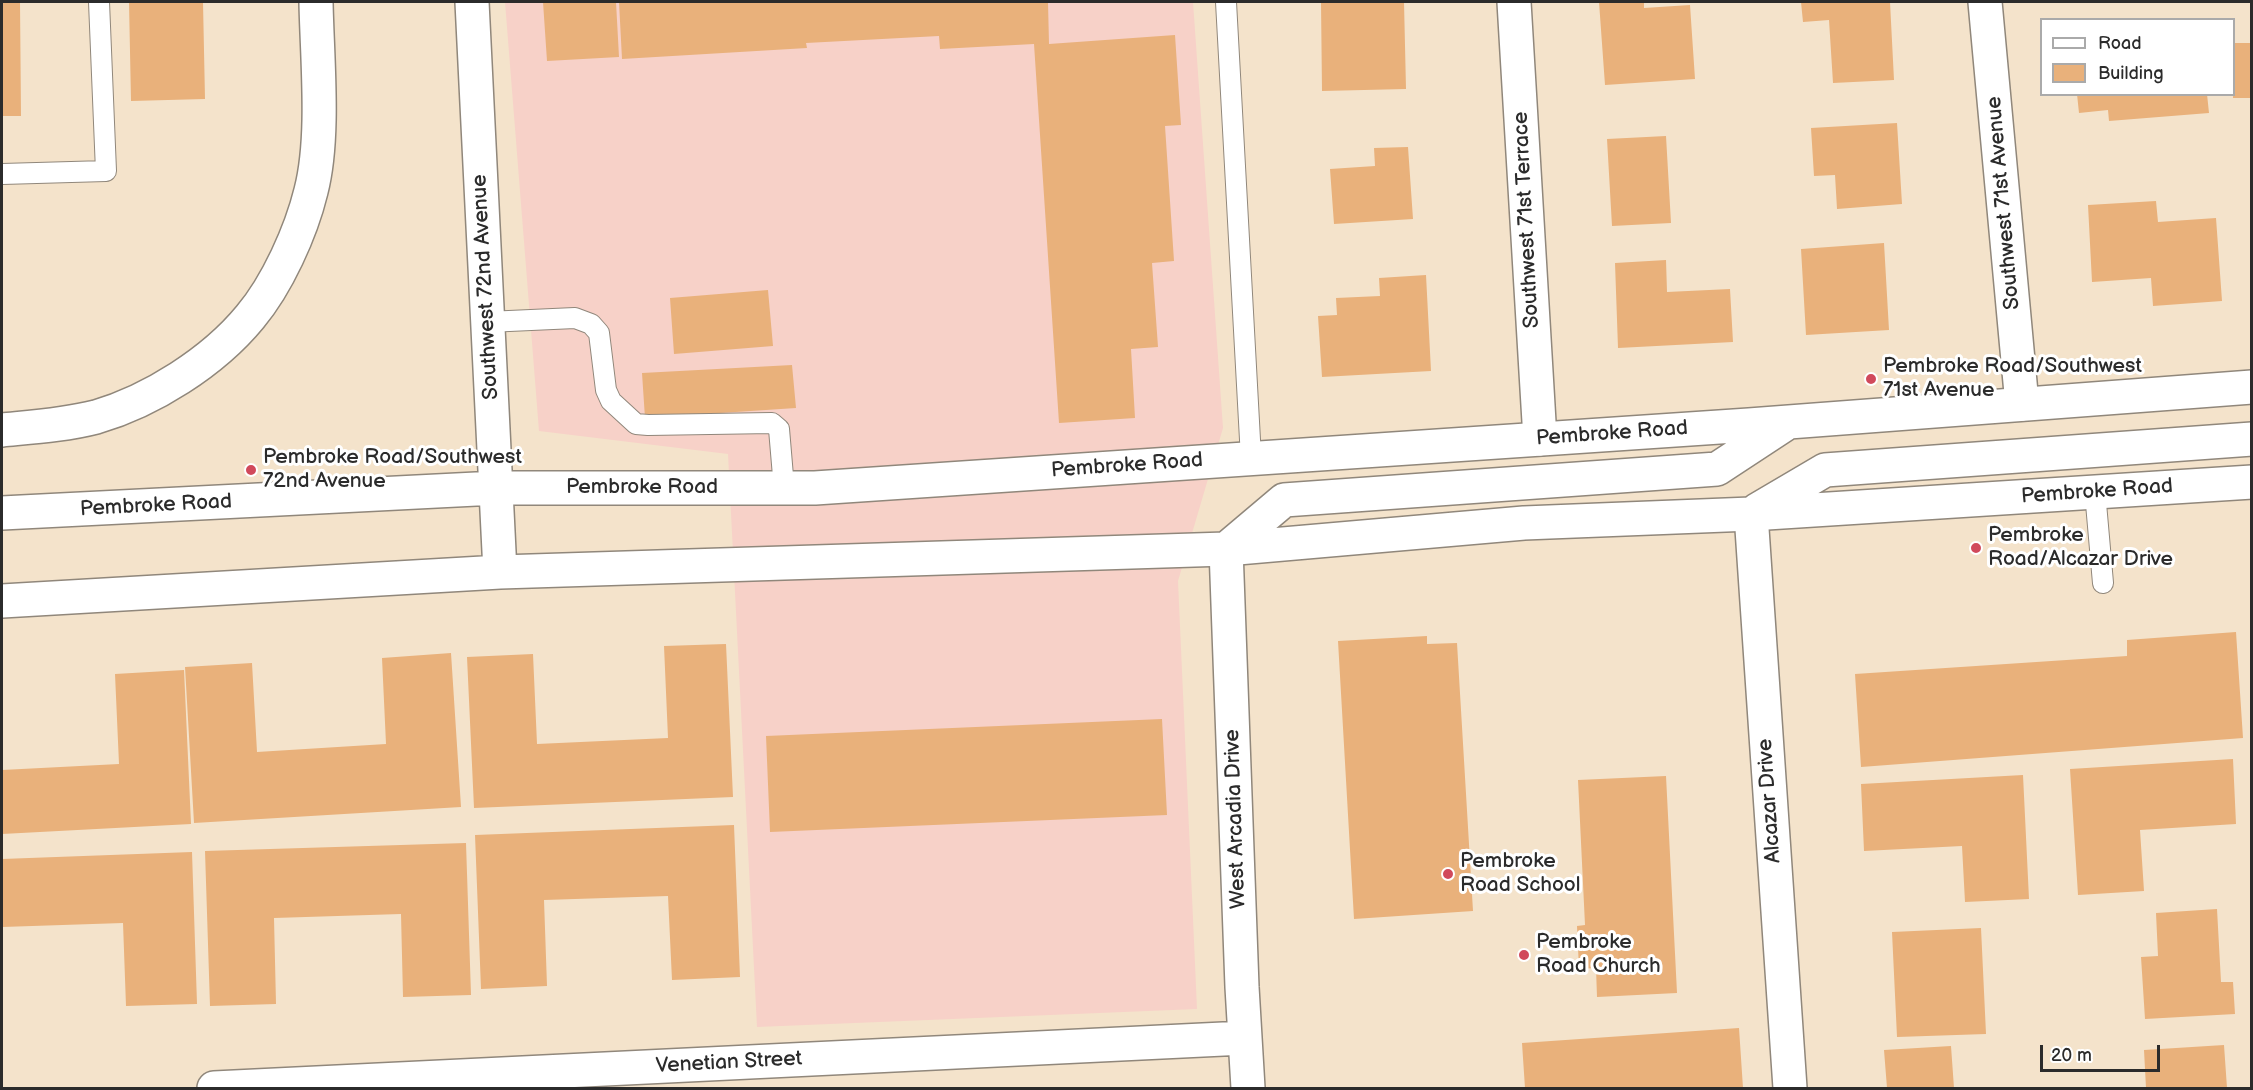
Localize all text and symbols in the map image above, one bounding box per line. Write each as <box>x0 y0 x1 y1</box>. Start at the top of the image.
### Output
legend <box>2040 18 2235 96</box>
text: Road <box>2098 33 2142 54</box>
text: Building <box>2098 63 2164 84</box>
street label: Southwest 71st Avenue <box>1982 95 2026 311</box>
street label: Southwest 71st Terrace <box>1509 111 1545 329</box>
street label: Southwest 72nd Avenue <box>468 174 504 400</box>
place label: Pembroke Road/Southwest 71st Avenue <box>1883 354 2142 404</box>
marker: Pembroke Road/Southwest 71st Avenue <box>1864 372 1878 386</box>
street label: Pembroke Road <box>1535 416 1689 452</box>
place label: Pembroke Road/Southwest 72nd Avenue <box>263 445 522 495</box>
street label: Pembroke Road <box>1050 448 1204 484</box>
marker: Pembroke Road/Southwest 72nd Avenue <box>244 463 258 477</box>
street label: Pembroke Road <box>2020 474 2174 510</box>
street label: Pembroke Road <box>566 475 718 501</box>
street label: Pembroke Road <box>79 489 233 523</box>
place label: Pembroke Road/Alcazar Drive <box>1988 523 2173 573</box>
marker: Pembroke Road/Alcazar Drive <box>1969 541 1983 555</box>
street label: West Arcadia Drive <box>1220 729 1252 909</box>
street label: Alcazar Drive <box>1753 738 1787 864</box>
place label: Pembroke Road School <box>1460 849 1580 899</box>
marker: Pembroke Road School <box>1441 867 1455 881</box>
place label: Pembroke Road Church <box>1536 930 1661 980</box>
marker: Pembroke Road Church <box>1517 948 1531 962</box>
scale bar <box>2043 1033 2163 1071</box>
text: 20 m <box>2051 1045 2092 1066</box>
street label: Venetian Street <box>655 1047 803 1079</box>

